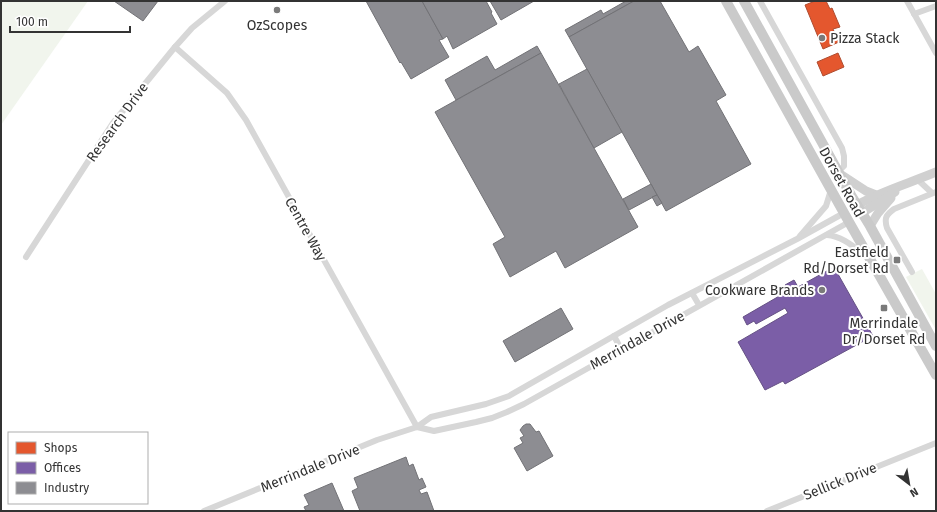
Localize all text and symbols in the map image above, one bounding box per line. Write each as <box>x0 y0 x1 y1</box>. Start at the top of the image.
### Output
marker: OzScopes <box>272 5 282 15</box>
scale bar <box>10 8 130 34</box>
text: 100 m <box>16 15 48 29</box>
place label: OzScopes <box>247 17 308 34</box>
place label: Pizza Stack <box>830 30 900 47</box>
marker: Pizza Stack <box>817 33 827 43</box>
street label: Research Drive <box>83 79 152 165</box>
street label: Dorset Road <box>815 144 868 220</box>
street label: Centre Way <box>281 194 330 264</box>
place label: Eastfield Rd/Dorset Rd <box>803 244 889 277</box>
marker: Eastfield Rd/Dorset Rd <box>892 255 902 265</box>
place label: Cookware Brands <box>705 282 814 299</box>
marker: Cookware Brands <box>817 285 827 295</box>
marker: Merrindale Dr/Dorset Rd <box>879 303 889 313</box>
street label: Merrindale Drive <box>587 307 688 373</box>
place label: Merrindale Dr/Dorset Rd <box>843 315 925 348</box>
legend <box>8 432 148 504</box>
text: Shops <box>44 441 78 455</box>
street label: Merrindale Drive <box>258 441 362 496</box>
street label: Sellick Drive <box>801 459 879 504</box>
text: Offices <box>44 461 81 475</box>
north arrow <box>889 464 929 504</box>
text: Industry <box>44 481 89 495</box>
text: N <box>907 485 920 500</box>

